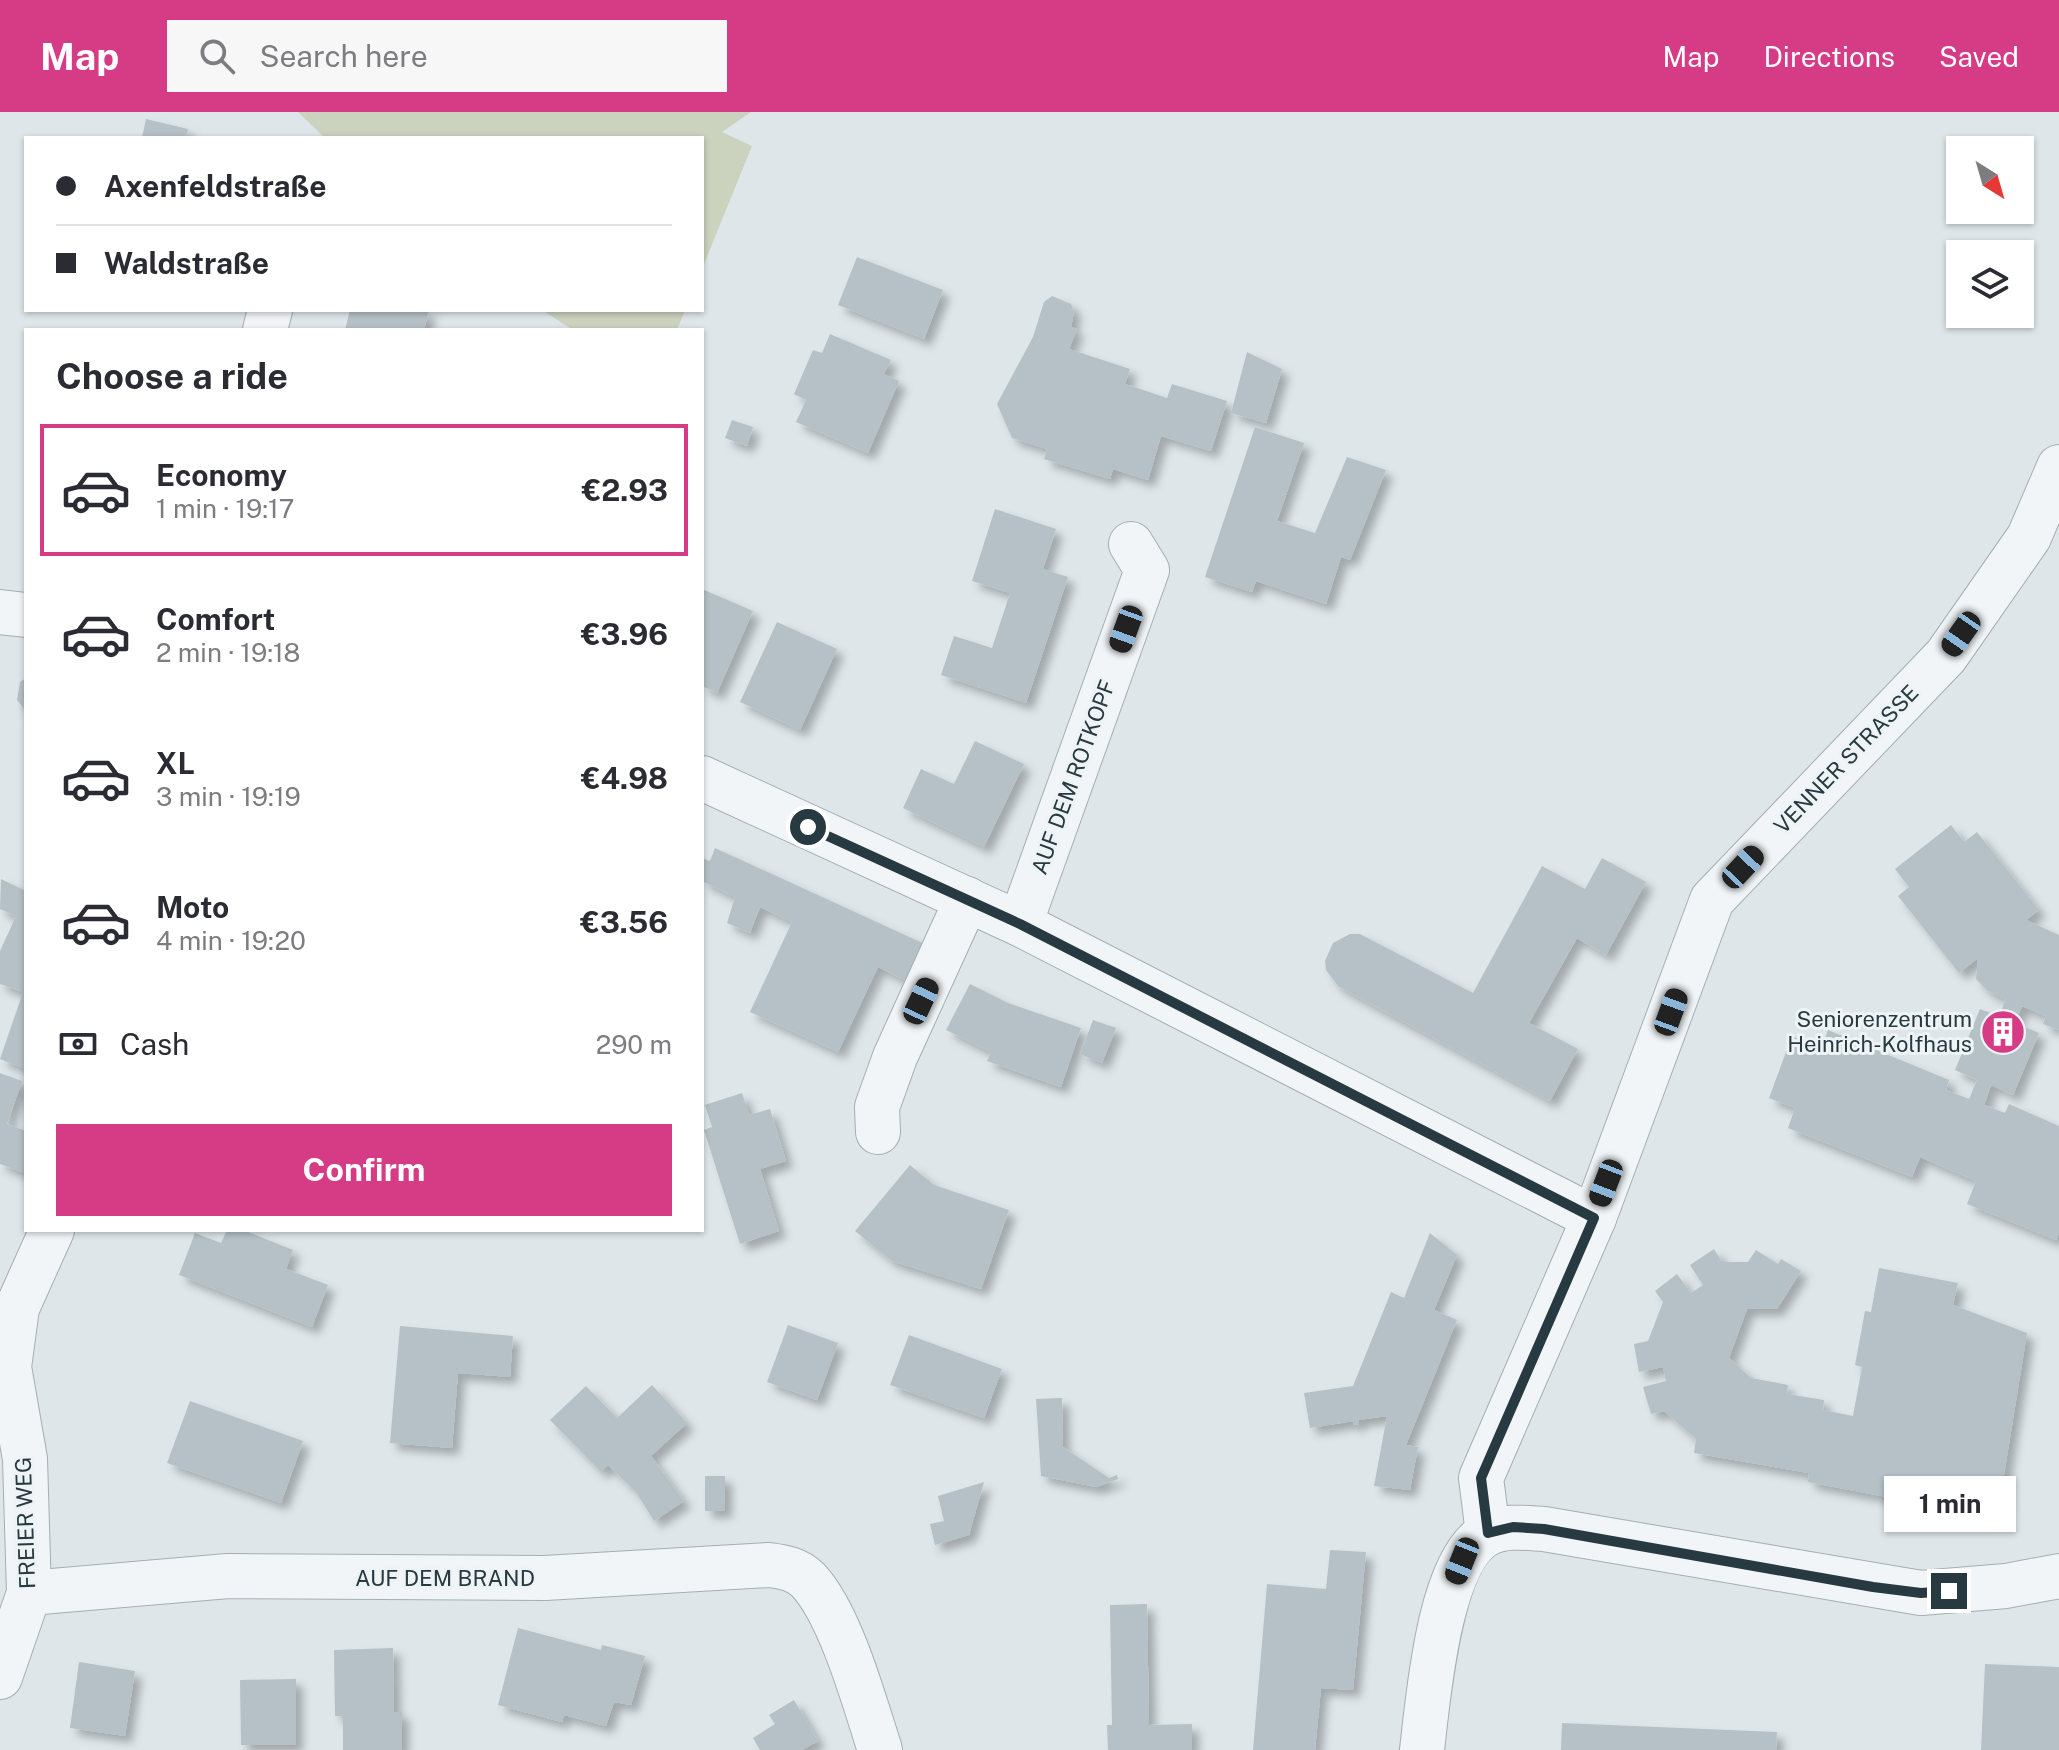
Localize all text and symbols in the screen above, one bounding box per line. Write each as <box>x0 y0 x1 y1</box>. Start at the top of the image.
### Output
search box <box>167 20 727 92</box>
text: Map <box>40 34 119 79</box>
icon: search <box>195 34 239 78</box>
text: Search here <box>259 38 428 74</box>
text: Map <box>1663 40 1719 73</box>
text: Directions <box>1763 40 1895 73</box>
text: Saved <box>1939 40 2019 73</box>
north arrow <box>1946 136 2034 224</box>
map controls <box>1946 136 2034 328</box>
text: Axenfeldstraße <box>104 168 327 204</box>
button: layers <box>1946 240 2034 328</box>
text: Waldstraße <box>104 245 269 281</box>
text: Choose a ride <box>56 355 288 397</box>
icon: car <box>60 454 132 526</box>
text: Economy <box>156 457 287 493</box>
text: €2.93 <box>582 472 668 508</box>
text: 1 min · 19:17 <box>156 493 294 524</box>
icon: car <box>60 598 132 670</box>
text: Comfort <box>156 601 275 637</box>
car <box>1107 602 1145 656</box>
car <box>1937 607 1985 661</box>
text: €3.96 <box>581 616 668 652</box>
text: 2 min · 19:18 <box>156 637 300 668</box>
street label: AUF DEM ROTKOPF <box>1026 676 1120 878</box>
street label: VENNER STRASSE <box>1768 679 1924 839</box>
icon: car <box>60 742 132 814</box>
text: XL <box>156 745 195 781</box>
text: €4.98 <box>581 760 668 796</box>
text: 3 min · 19:19 <box>156 781 301 812</box>
route start <box>790 809 826 845</box>
car <box>1718 841 1768 893</box>
icon: car <box>60 886 132 958</box>
text: Moto <box>156 889 229 925</box>
text: €3.56 <box>580 904 668 940</box>
text: 4 min · 19:20 <box>156 925 306 956</box>
car <box>900 974 942 1028</box>
car <box>1652 985 1690 1039</box>
place label: Seniorenzentrum Heinrich-Kolfhaus <box>1787 1006 1972 1057</box>
building icon: Seniorenzentrum Heinrich-Kolfhaus <box>1979 1008 2027 1056</box>
icon: cash <box>56 1022 100 1066</box>
text: Cash <box>120 1026 189 1062</box>
text: 290 m <box>596 1029 672 1060</box>
button: Confirm <box>56 1124 672 1216</box>
car <box>1586 1156 1626 1210</box>
street label: FREIER WEG <box>10 1456 40 1590</box>
callout: 1 min <box>1883 1475 2015 1531</box>
text: 1 min <box>1919 1488 1981 1519</box>
car <box>1442 1534 1482 1588</box>
street label: AUF DEM BRAND <box>355 1565 535 1591</box>
route end <box>1931 1573 1967 1609</box>

